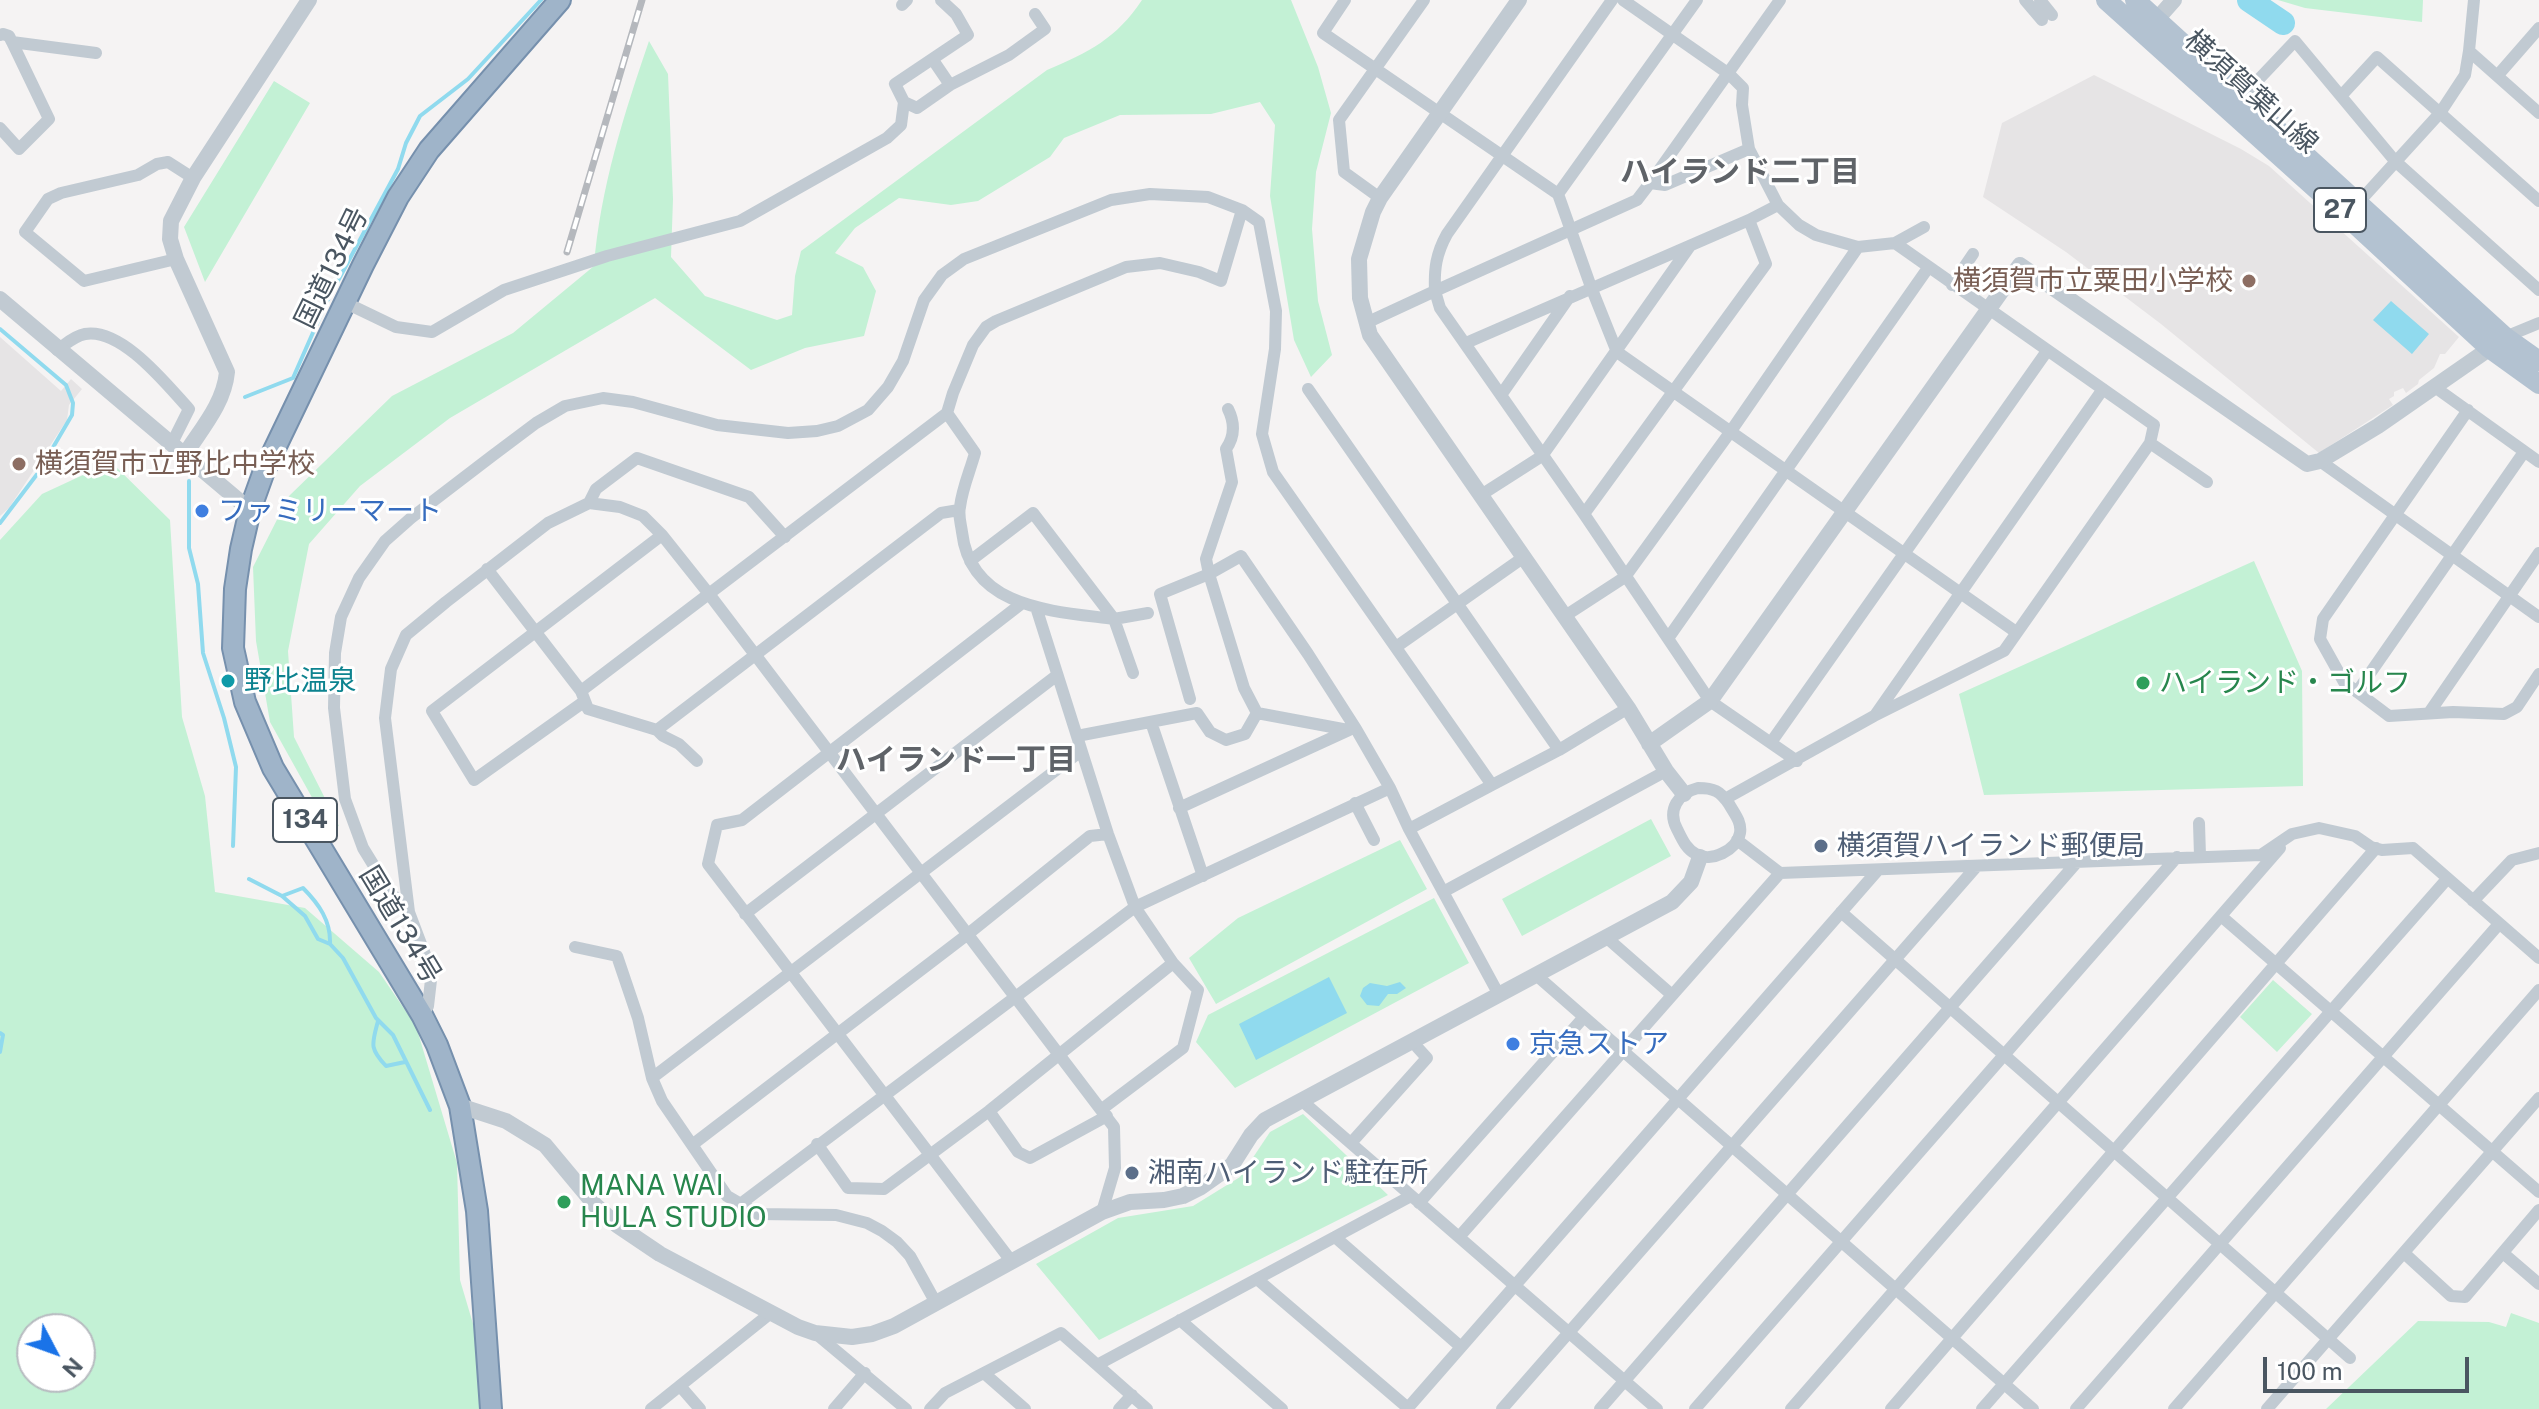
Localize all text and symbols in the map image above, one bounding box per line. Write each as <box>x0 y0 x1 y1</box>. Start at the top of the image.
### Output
street label: 横須賀葉山線 <box>2177 23 2325 161</box>
district label: ハイランド二丁目 <box>1620 155 1860 191</box>
road number: 27 <box>2314 188 2366 232</box>
street label: 国道134号 <box>288 202 376 334</box>
place label: 横須賀市立粟田小学校 <box>1953 264 2233 298</box>
marker: 横須賀市立粟田小学校 <box>2240 272 2258 290</box>
place label: 横須賀市立野比中学校 <box>35 447 315 481</box>
marker: 横須賀市立野比中学校 <box>10 455 28 473</box>
place label: ファミリーマート <box>218 494 442 528</box>
marker: ファミリーマート <box>193 502 211 520</box>
place label: 野比温泉 <box>244 664 356 698</box>
place label: ハイランド・ゴルフ <box>2159 666 2411 700</box>
marker: 野比温泉 <box>219 672 237 690</box>
marker: ハイランド・ゴルフ <box>2134 674 2152 692</box>
district label: ハイランド一丁目 <box>836 743 1076 779</box>
road number: 134 <box>273 798 337 842</box>
place label: 横須賀ハイランド郵便局 <box>1837 829 2145 863</box>
marker: 横須賀ハイランド郵便局 <box>1812 837 1830 855</box>
street label: 国道134号 <box>352 860 448 990</box>
place label: 京急ストア <box>1529 1027 1669 1061</box>
marker: 京急ストア <box>1504 1035 1522 1053</box>
place label: 湘南ハイランド駐在所 <box>1148 1156 1428 1190</box>
marker: 湘南ハイランド駐在所 <box>1123 1164 1141 1182</box>
place label: MANA WAI HULA STUDIO <box>580 1169 767 1235</box>
marker: MANA WAI HULA STUDIO <box>555 1193 573 1211</box>
north arrow <box>16 1313 96 1393</box>
scale bar <box>2267 1341 2473 1391</box>
text: N <box>57 1352 88 1382</box>
text: 100 m <box>2277 1357 2343 1385</box>

